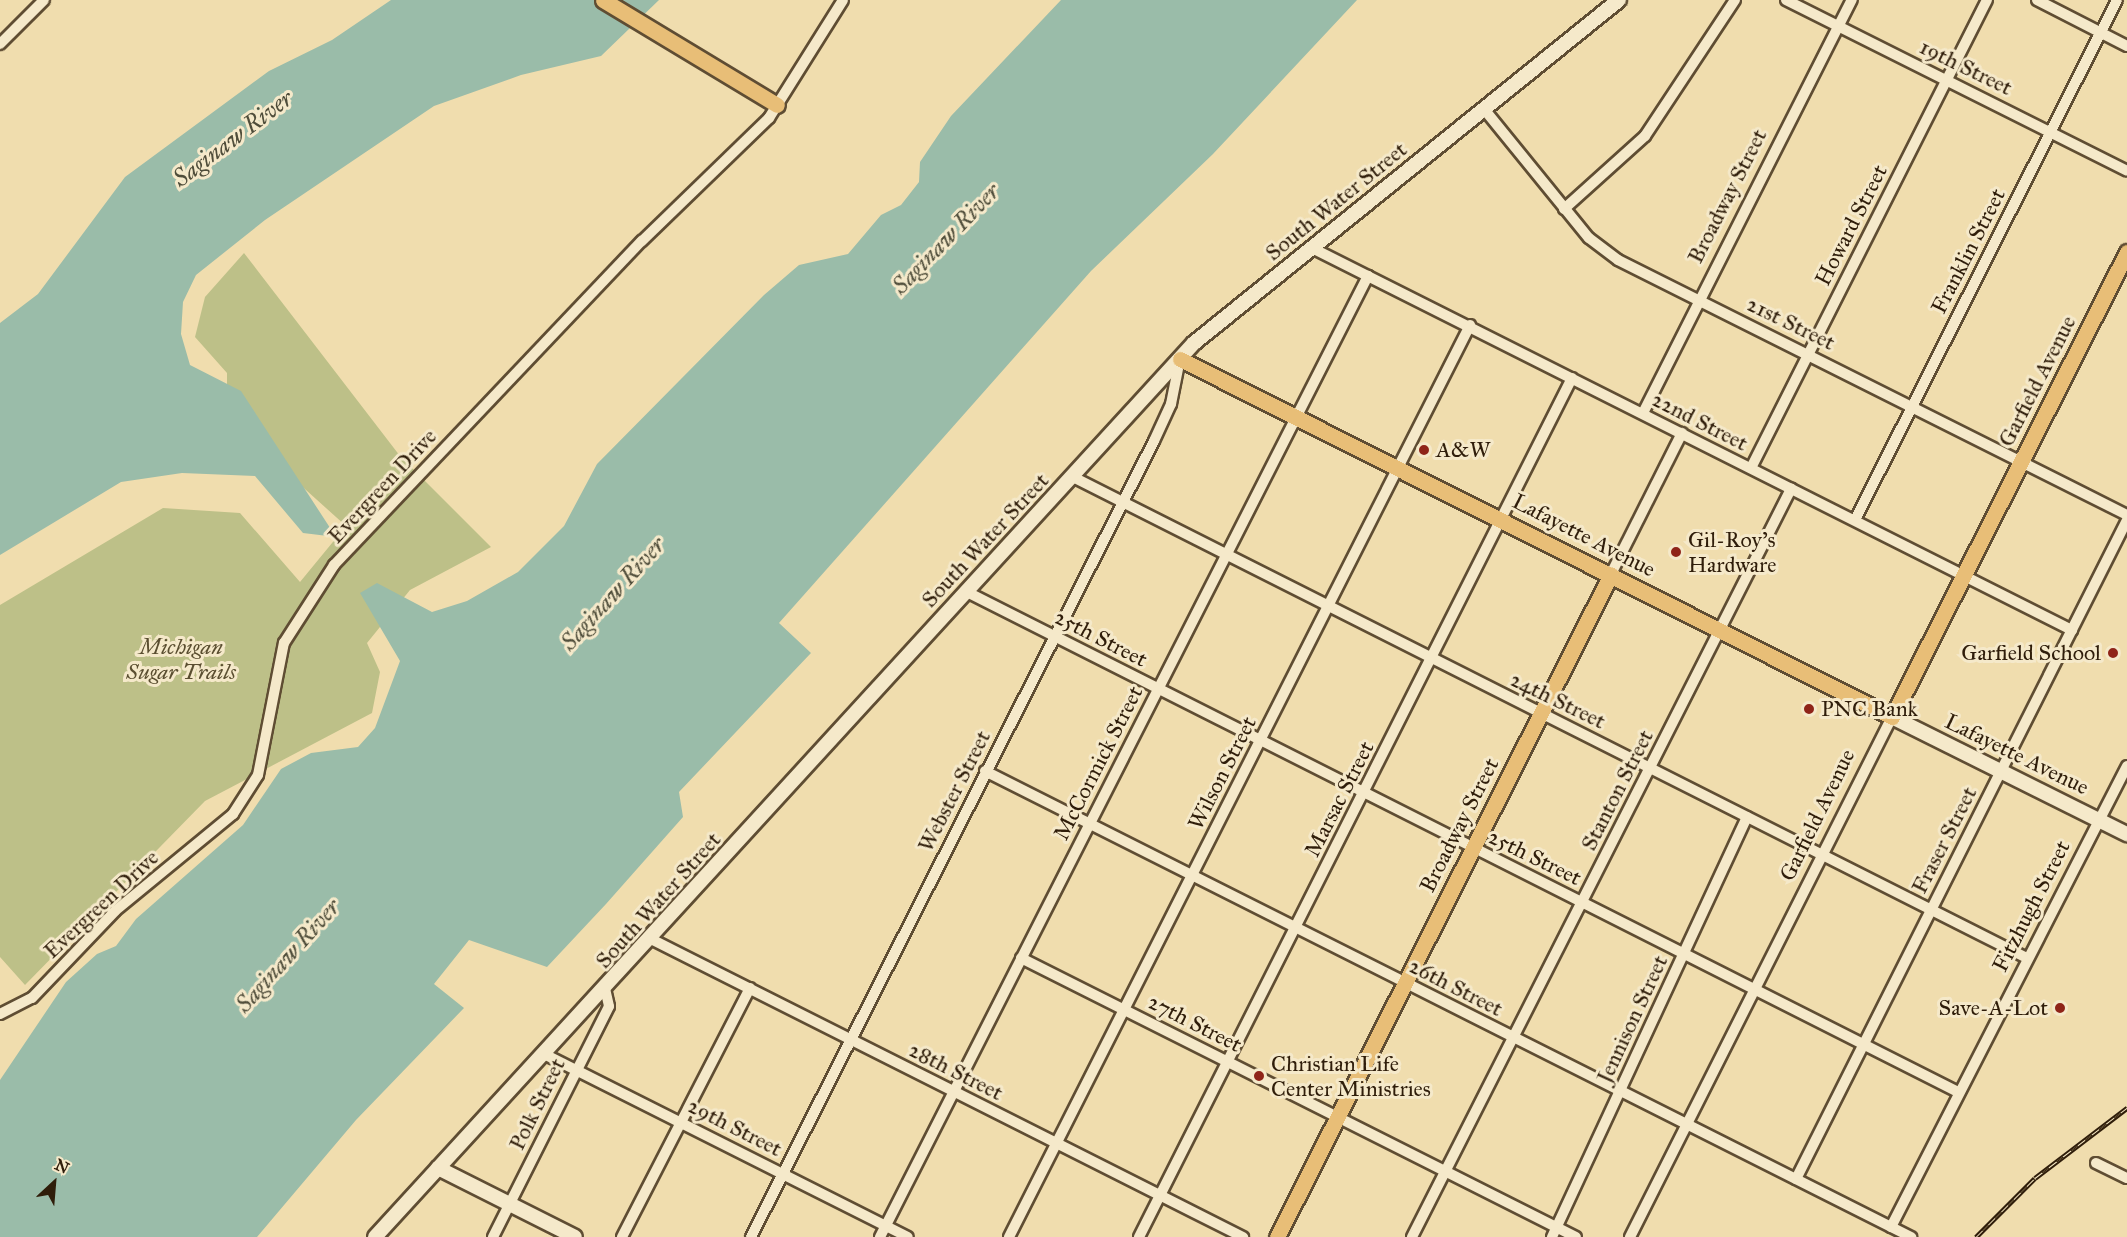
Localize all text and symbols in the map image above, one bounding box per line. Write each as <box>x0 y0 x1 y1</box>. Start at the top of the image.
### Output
street label: 19th Street <box>1915 33 2017 101</box>
water label: Saginaw River <box>167 84 299 194</box>
street label: Broadway Street <box>1682 124 1772 268</box>
street label: South Water Street <box>1260 136 1412 266</box>
street label: Howard Street <box>1809 160 1893 290</box>
water label: Saginaw River <box>886 178 1006 300</box>
street label: Franklin Street <box>1925 184 2011 318</box>
street label: 21st Street <box>1743 290 1839 356</box>
street label: Garfield Avenue <box>1993 311 2081 451</box>
street label: 22nd Street <box>1648 386 1752 456</box>
street label: Evergreen Drive <box>322 423 442 549</box>
place label: A&W <box>1436 437 1490 463</box>
marker: A&W <box>1417 443 1431 457</box>
street label: South Water Street <box>916 467 1054 613</box>
street label: Lafayette Avenue <box>1508 488 1660 582</box>
place label: Gil-Roy's Hardware <box>1688 526 1776 578</box>
water label: Saginaw River <box>554 531 672 657</box>
marker: Gil-Roy's Hardware <box>1669 545 1683 559</box>
street label: 25th Street <box>1050 603 1152 673</box>
park label: Michigan Sugar Trails <box>126 633 236 684</box>
place label: Garfield School <box>1961 640 2101 666</box>
marker: Garfield School <box>2106 646 2120 660</box>
street label: 24th Street <box>1506 666 1610 734</box>
street label: McCormick Street <box>1048 681 1148 845</box>
place label: PNC Bank <box>1821 696 1918 722</box>
marker: PNC Bank <box>1802 702 1816 716</box>
street label: Lafayette Avenue <box>1941 708 2093 800</box>
street label: Wilson Street <box>1182 712 1262 834</box>
street label: Stanton Street <box>1575 725 1659 855</box>
street label: Webster Street <box>912 726 996 856</box>
street label: Marsac Street <box>1299 737 1379 861</box>
street label: Garfield Avenue <box>1774 745 1860 885</box>
street label: Broadway Street <box>1414 753 1504 897</box>
street label: Fraser Street <box>1906 782 1982 898</box>
street label: 25th Street <box>1484 823 1586 891</box>
street label: South Water Street <box>590 826 726 974</box>
street label: Fitzhugh Street <box>1987 836 2075 976</box>
street label: Evergreen Drive <box>38 844 164 964</box>
water label: Saginaw River <box>229 893 347 1019</box>
street label: Jennison Street <box>1591 951 1673 1087</box>
street label: 26th Street <box>1405 952 1507 1022</box>
street label: 27th Street <box>1144 988 1246 1058</box>
place label: Save-A-Lot <box>1939 995 2048 1021</box>
marker: Save-A-Lot <box>2053 1001 2067 1015</box>
street label: 28th Street <box>905 1036 1007 1106</box>
place label: Christian Life Center Ministries <box>1271 1050 1431 1102</box>
street label: Polk Street <box>503 1054 571 1154</box>
marker: Christian Life Center Ministries <box>1252 1069 1266 1083</box>
street label: 29th Street <box>684 1092 786 1162</box>
north arrow <box>24 1153 84 1213</box>
text: N <box>52 1155 72 1178</box>

